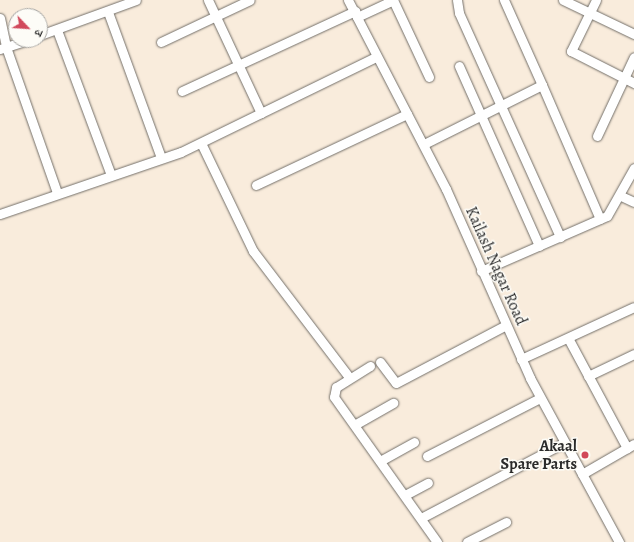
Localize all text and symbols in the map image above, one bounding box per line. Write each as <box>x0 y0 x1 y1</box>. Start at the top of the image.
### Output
north arrow <box>8 8 48 48</box>
text: उ <box>30 27 46 39</box>
street label: Kailash Nagar Road <box>461 204 531 328</box>
place label: Akaal Spare Parts <box>500 436 577 474</box>
marker: Akaal Spare Parts <box>580 450 590 460</box>

